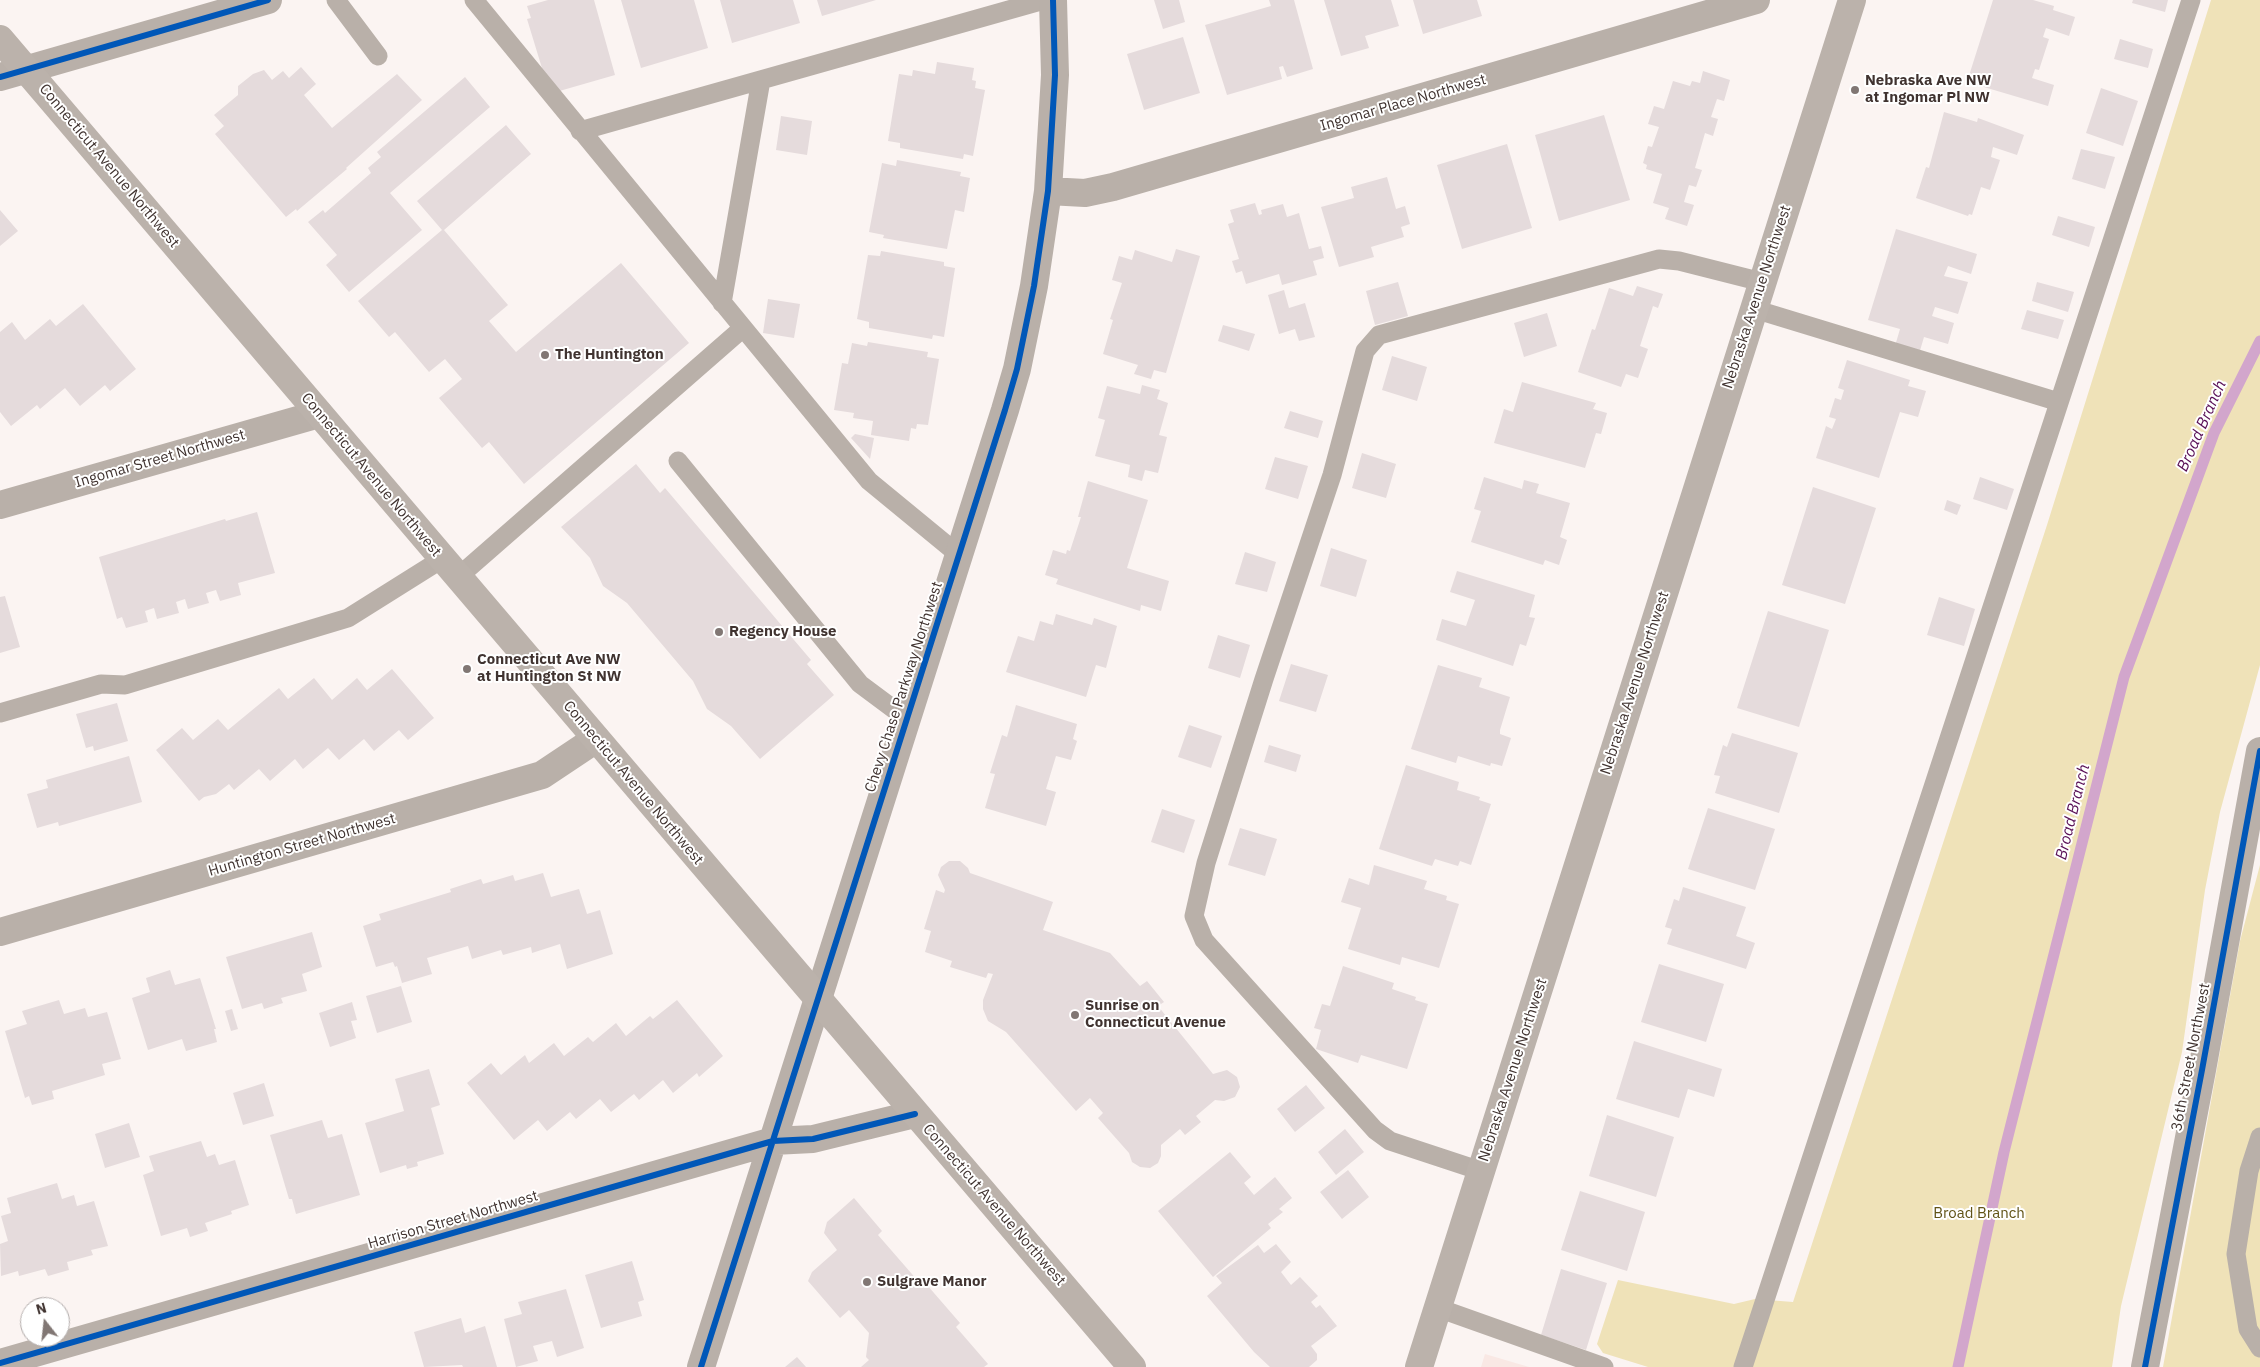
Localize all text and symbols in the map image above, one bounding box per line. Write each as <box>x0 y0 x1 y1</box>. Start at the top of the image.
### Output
street label: Ingomar Place Northwest <box>1318 71 1488 135</box>
place label: Nebraska Ave NW at Ingomar Pl NW <box>1865 72 1991 107</box>
street label: Connecticut Avenue Northwest <box>35 80 183 252</box>
marker: Nebraska Ave NW at Ingomar Pl NW <box>1849 84 1861 96</box>
street label: Nebraska Avenue Northwest <box>1719 203 1795 391</box>
place label: The Huntington <box>555 346 664 364</box>
marker: The Huntington <box>539 349 551 361</box>
water label: Broad Branch <box>2173 377 2231 475</box>
street label: Connecticut Avenue Northwest <box>297 389 445 561</box>
street label: Ingomar Street Northwest <box>73 426 247 492</box>
street label: Chevy Chase Parkway Northwest <box>861 579 947 795</box>
street label: Nebraska Avenue Northwest <box>1597 589 1673 777</box>
place label: Regency House <box>729 623 836 641</box>
marker: Regency House <box>713 626 725 638</box>
place label: Connecticut Ave NW at Huntington St NW <box>477 651 621 686</box>
marker: Connecticut Ave NW at Huntington St NW <box>461 663 473 675</box>
street label: Connecticut Avenue Northwest <box>559 697 707 869</box>
water label: Broad Branch <box>2052 762 2094 862</box>
street label: Huntington Street Northwest <box>206 810 398 880</box>
street label: Nebraska Avenue Northwest <box>1475 976 1551 1164</box>
street label: 36th Street Northwest <box>2168 981 2214 1133</box>
place label: Sunrise on Connecticut Avenue <box>1085 997 1226 1032</box>
marker: Sunrise on Connecticut Avenue <box>1069 1009 1081 1021</box>
street label: Connecticut Avenue Northwest <box>919 1120 1069 1290</box>
street label: Harrison Street Northwest <box>366 1187 540 1253</box>
park label: Broad Branch <box>1933 1205 2025 1223</box>
place label: Sulgrave Manor <box>877 1273 987 1291</box>
marker: Sulgrave Manor <box>861 1276 873 1288</box>
north arrow <box>20 1297 70 1347</box>
text: N <box>34 1298 48 1319</box>

